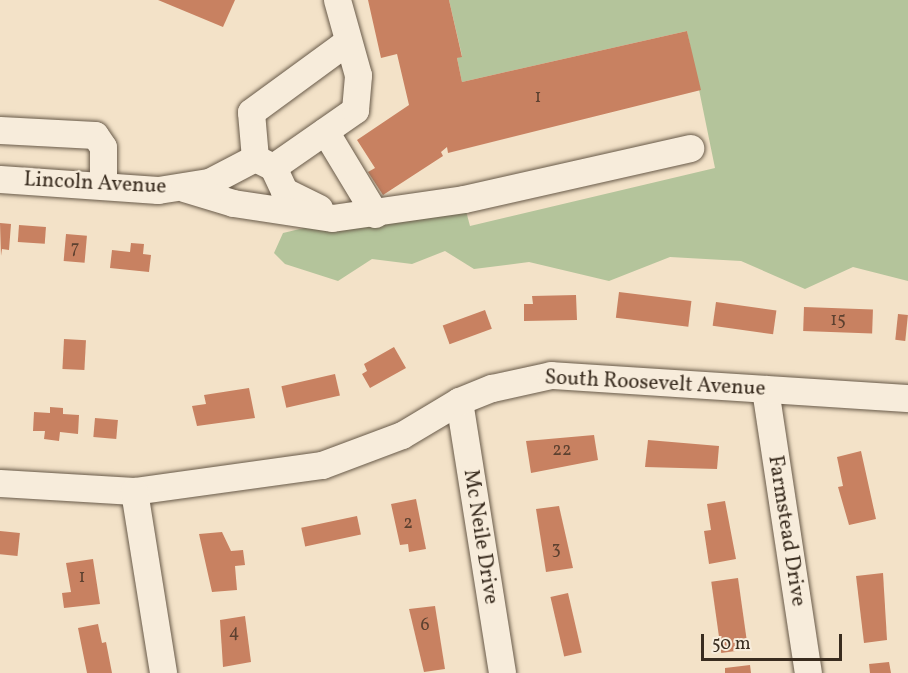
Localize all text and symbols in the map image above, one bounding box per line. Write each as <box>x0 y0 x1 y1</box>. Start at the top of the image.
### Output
house number: 1 <box>535 87 541 109</box>
street label: Lincoln Avenue <box>23 168 167 200</box>
house number: 7 <box>71 238 79 260</box>
house number: 15 <box>830 310 846 332</box>
street label: South Roosevelt Avenue <box>544 366 766 402</box>
house number: 22 <box>552 440 572 462</box>
street label: Farmstead Drive <box>762 454 810 608</box>
street label: Mc Neile Drive <box>457 468 503 606</box>
house number: 2 <box>403 513 413 535</box>
house number: 3 <box>551 539 561 561</box>
house number: 1 <box>79 567 85 589</box>
house number: 6 <box>420 615 430 637</box>
house number: 4 <box>229 622 239 644</box>
scale bar <box>704 622 845 660</box>
text: 50 m <box>712 632 751 657</box>

